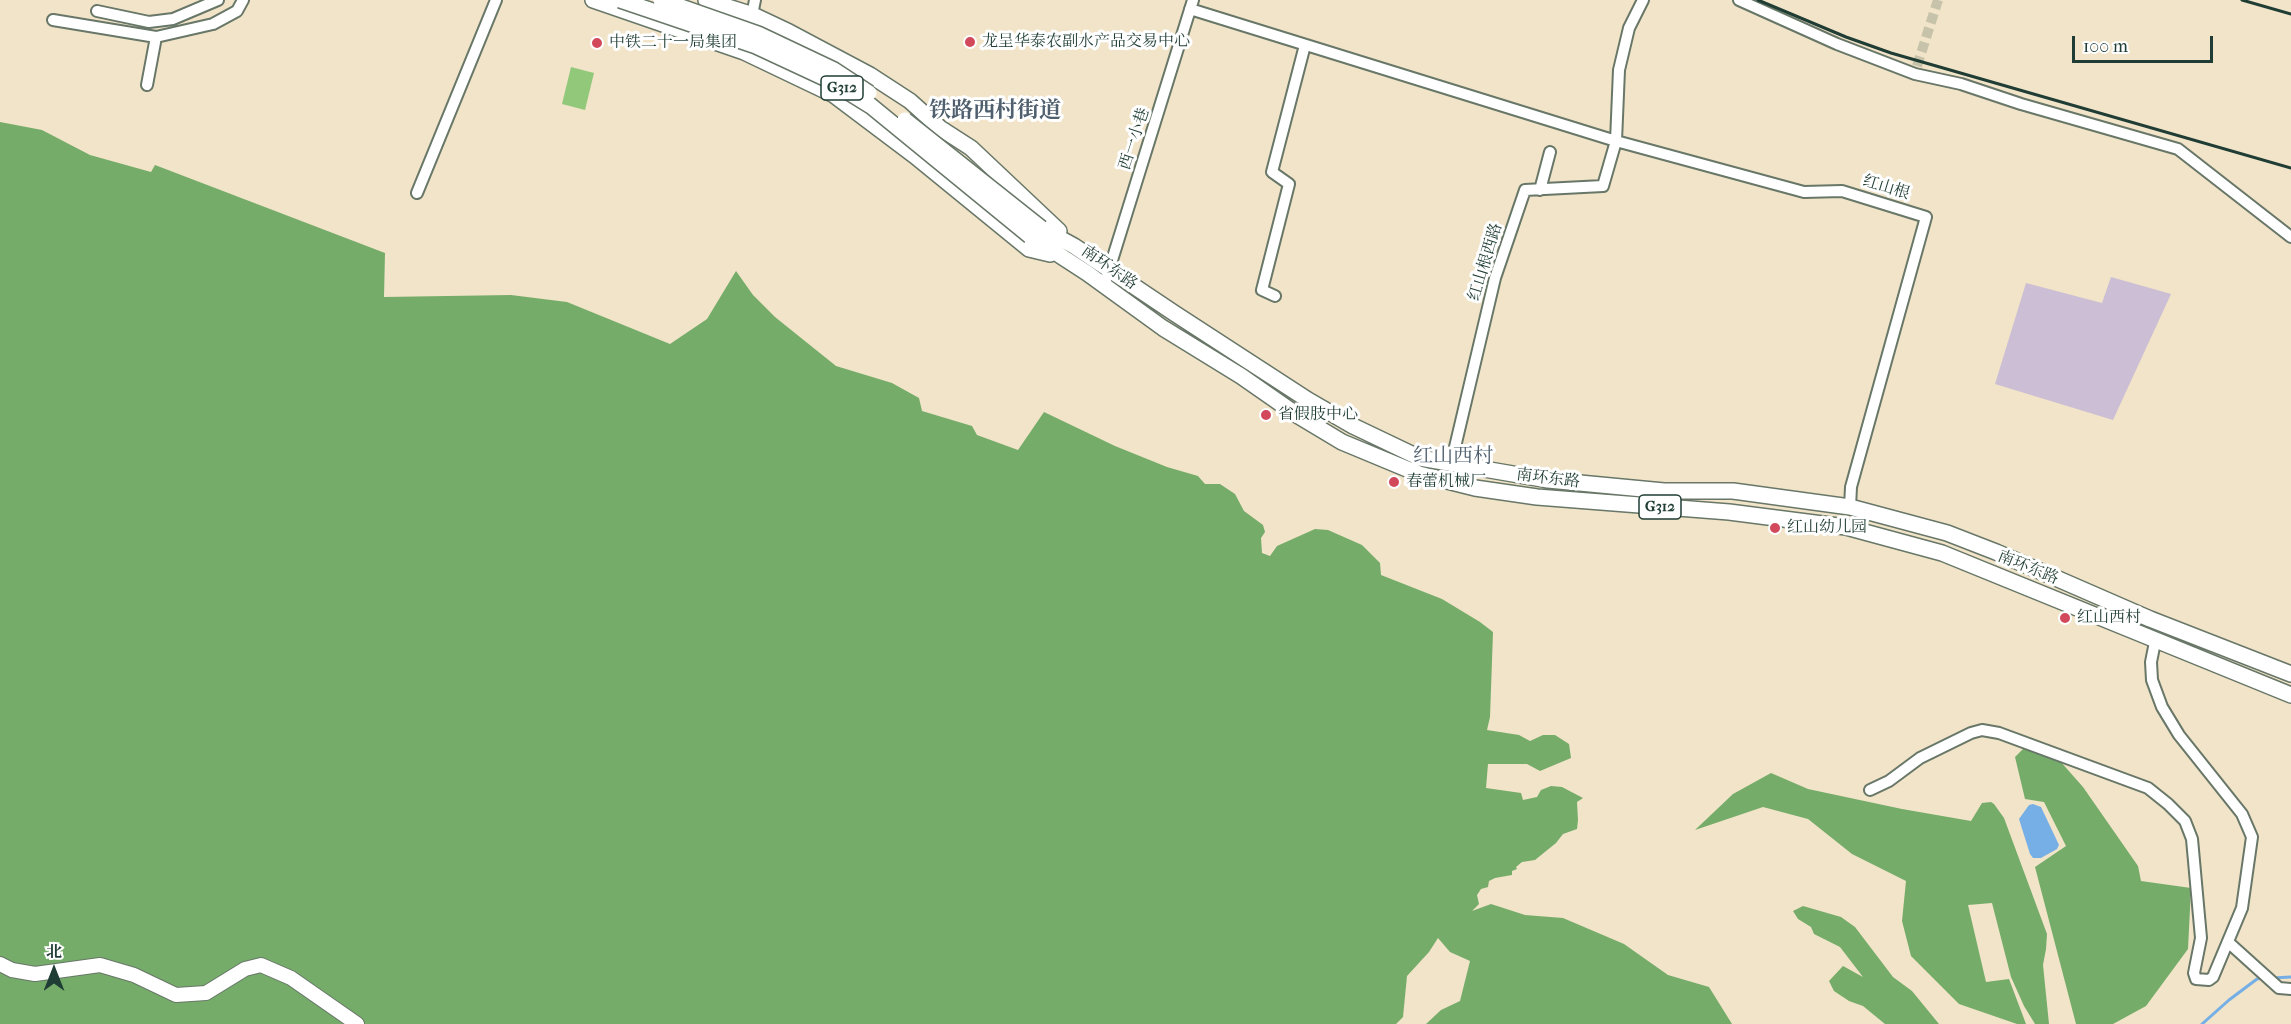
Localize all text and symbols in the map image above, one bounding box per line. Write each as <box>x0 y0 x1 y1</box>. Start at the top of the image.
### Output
scale bar <box>2075 24 2216 62</box>
place label: 龙呈华泰农副水产品交易中心 <box>982 32 1190 52</box>
place label: 中铁二十一局集团 <box>609 33 737 53</box>
marker: 龙呈华泰农副水产品交易中心 <box>963 35 977 49</box>
marker: 中铁二十一局集团 <box>590 36 604 50</box>
text: 100 m <box>2083 36 2128 57</box>
road number: G312 <box>821 76 863 100</box>
district label: 铁路西村街道 <box>929 99 1061 125</box>
street label: 西一小巷 <box>1116 106 1154 172</box>
street label: 红山根 <box>1860 172 1912 204</box>
street label: 红山根西路 <box>1465 221 1507 303</box>
street label: 南环东路 <box>1077 242 1141 294</box>
place label: 省假肢中心 <box>1278 405 1358 425</box>
marker: 省假肢中心 <box>1259 408 1273 422</box>
district label: 红山西村 <box>1413 445 1493 469</box>
street label: 南环东路 <box>1515 466 1581 492</box>
place label: 春蕾机械厂 <box>1406 472 1486 492</box>
marker: 春蕾机械厂 <box>1387 475 1401 489</box>
road number: G312 <box>1639 495 1681 519</box>
place label: 红山幼儿园 <box>1787 518 1867 538</box>
marker: 红山幼儿园 <box>1768 521 1782 535</box>
street label: 南环东路 <box>1995 547 2061 589</box>
place label: 红山西村 <box>2077 608 2141 628</box>
marker: 红山西村 <box>2058 611 2072 625</box>
north arrow <box>24 940 84 1000</box>
text: 北 <box>46 942 62 961</box>

